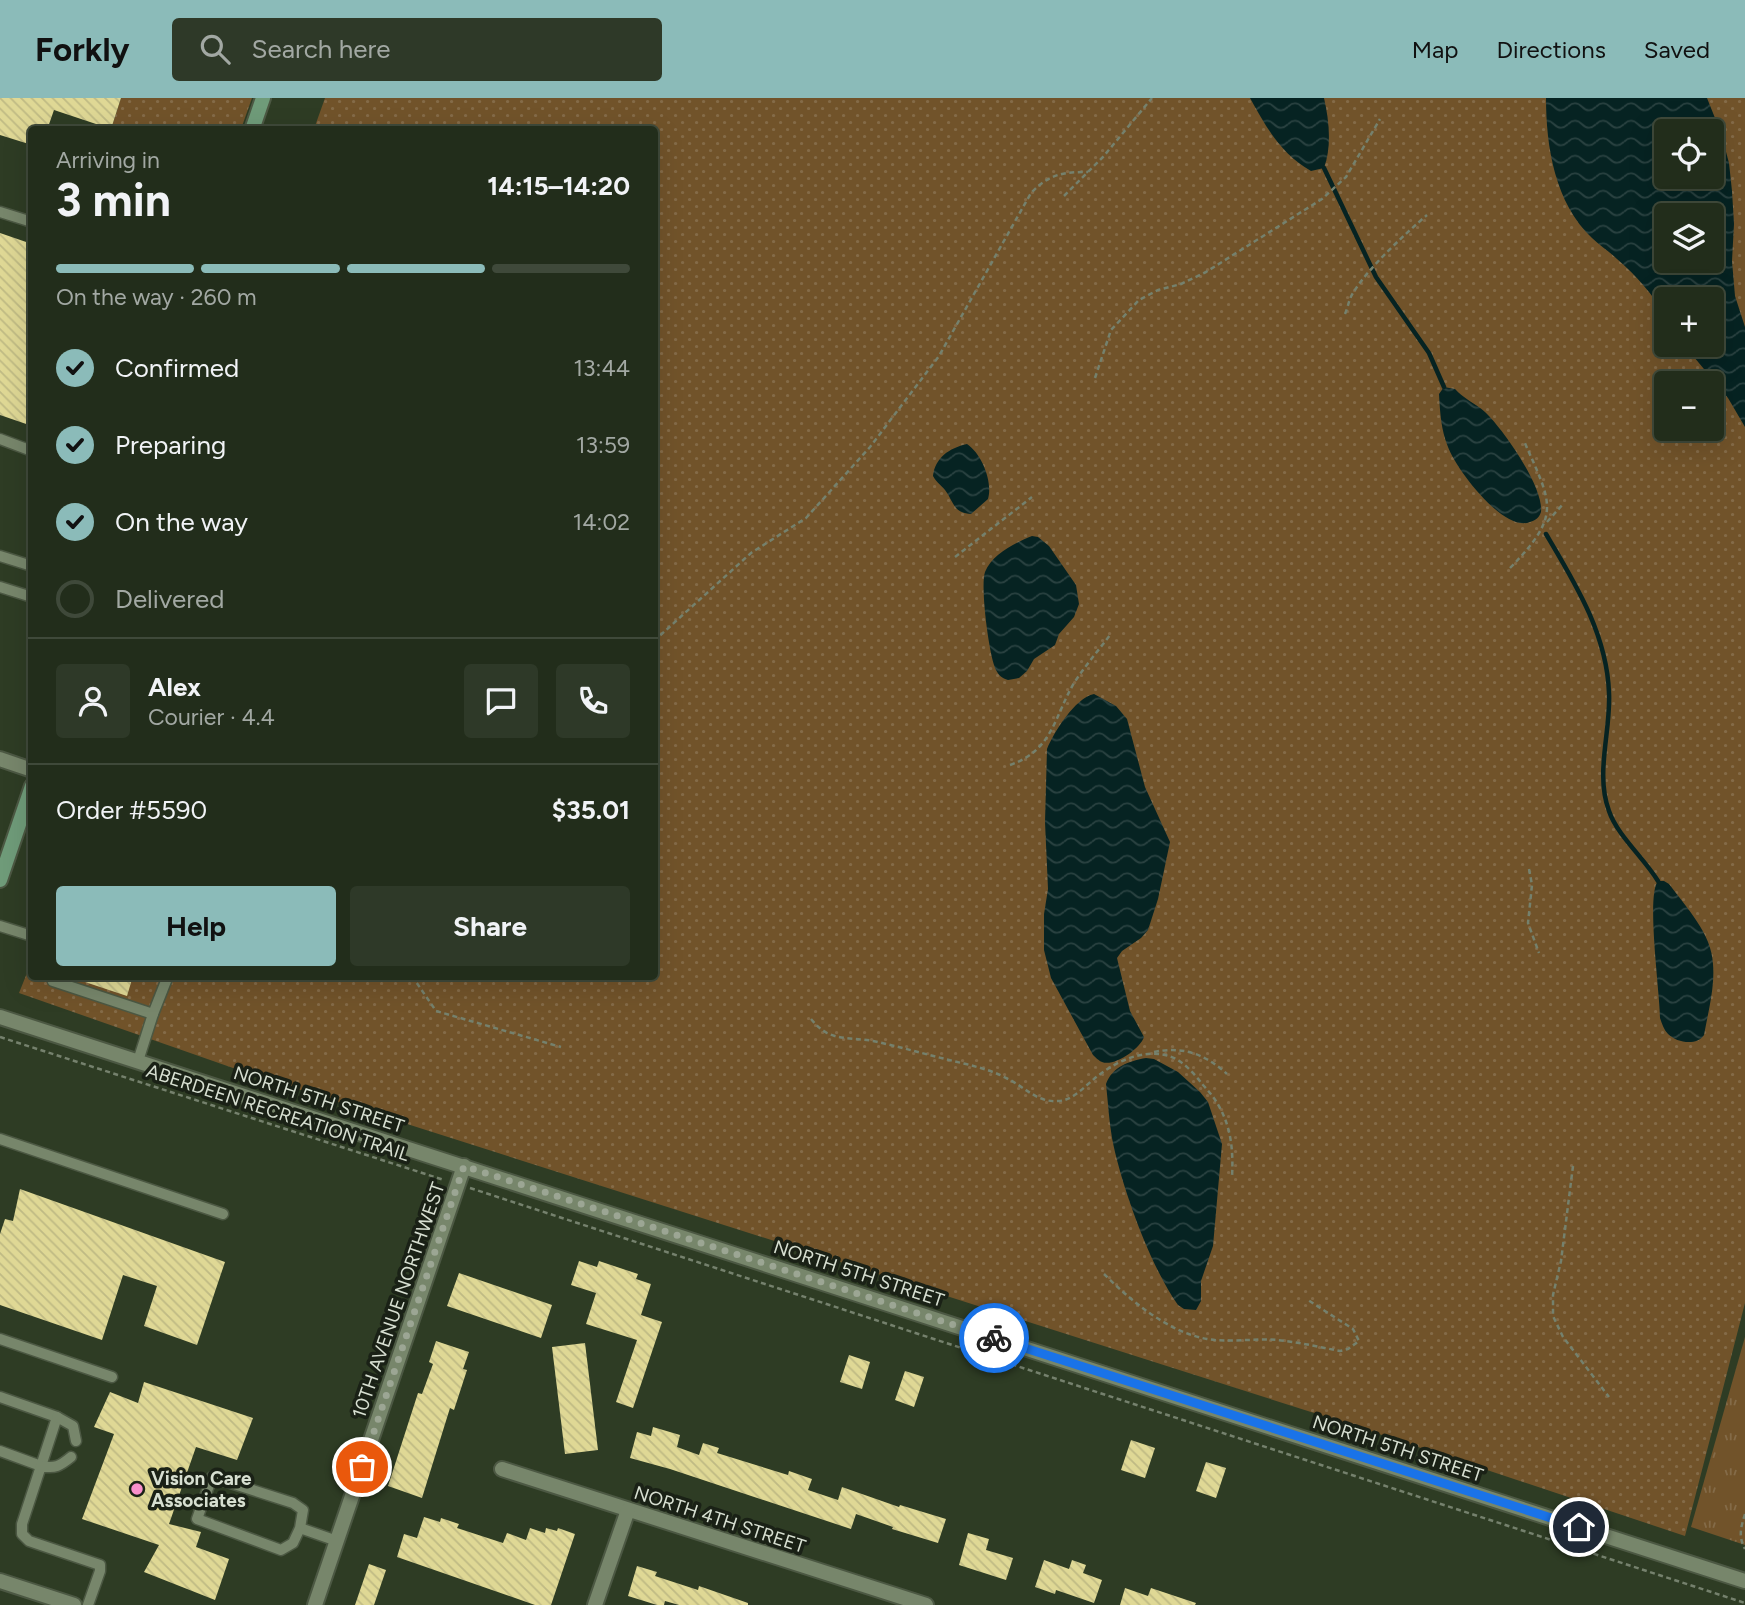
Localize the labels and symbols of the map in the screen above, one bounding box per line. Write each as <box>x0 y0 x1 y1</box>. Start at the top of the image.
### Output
street label: ABERDEEN RECREATION TRAIL <box>143 1059 412 1166</box>
street label: NORTH 5TH STREET <box>231 1061 408 1138</box>
street label: 10TH AVENUE NORTHWEST <box>347 1179 450 1421</box>
street label: NORTH 5TH STREET <box>771 1235 948 1312</box>
courier <box>959 1303 1029 1373</box>
street label: NORTH 5TH STREET <box>1310 1410 1487 1487</box>
pin <box>332 1437 392 1497</box>
place label: Vision Care Associates <box>151 1467 252 1512</box>
marker: Vision Care Associates <box>129 1481 145 1497</box>
street label: NORTH 4TH STREET <box>631 1481 809 1558</box>
pin <box>1549 1497 1609 1557</box>

